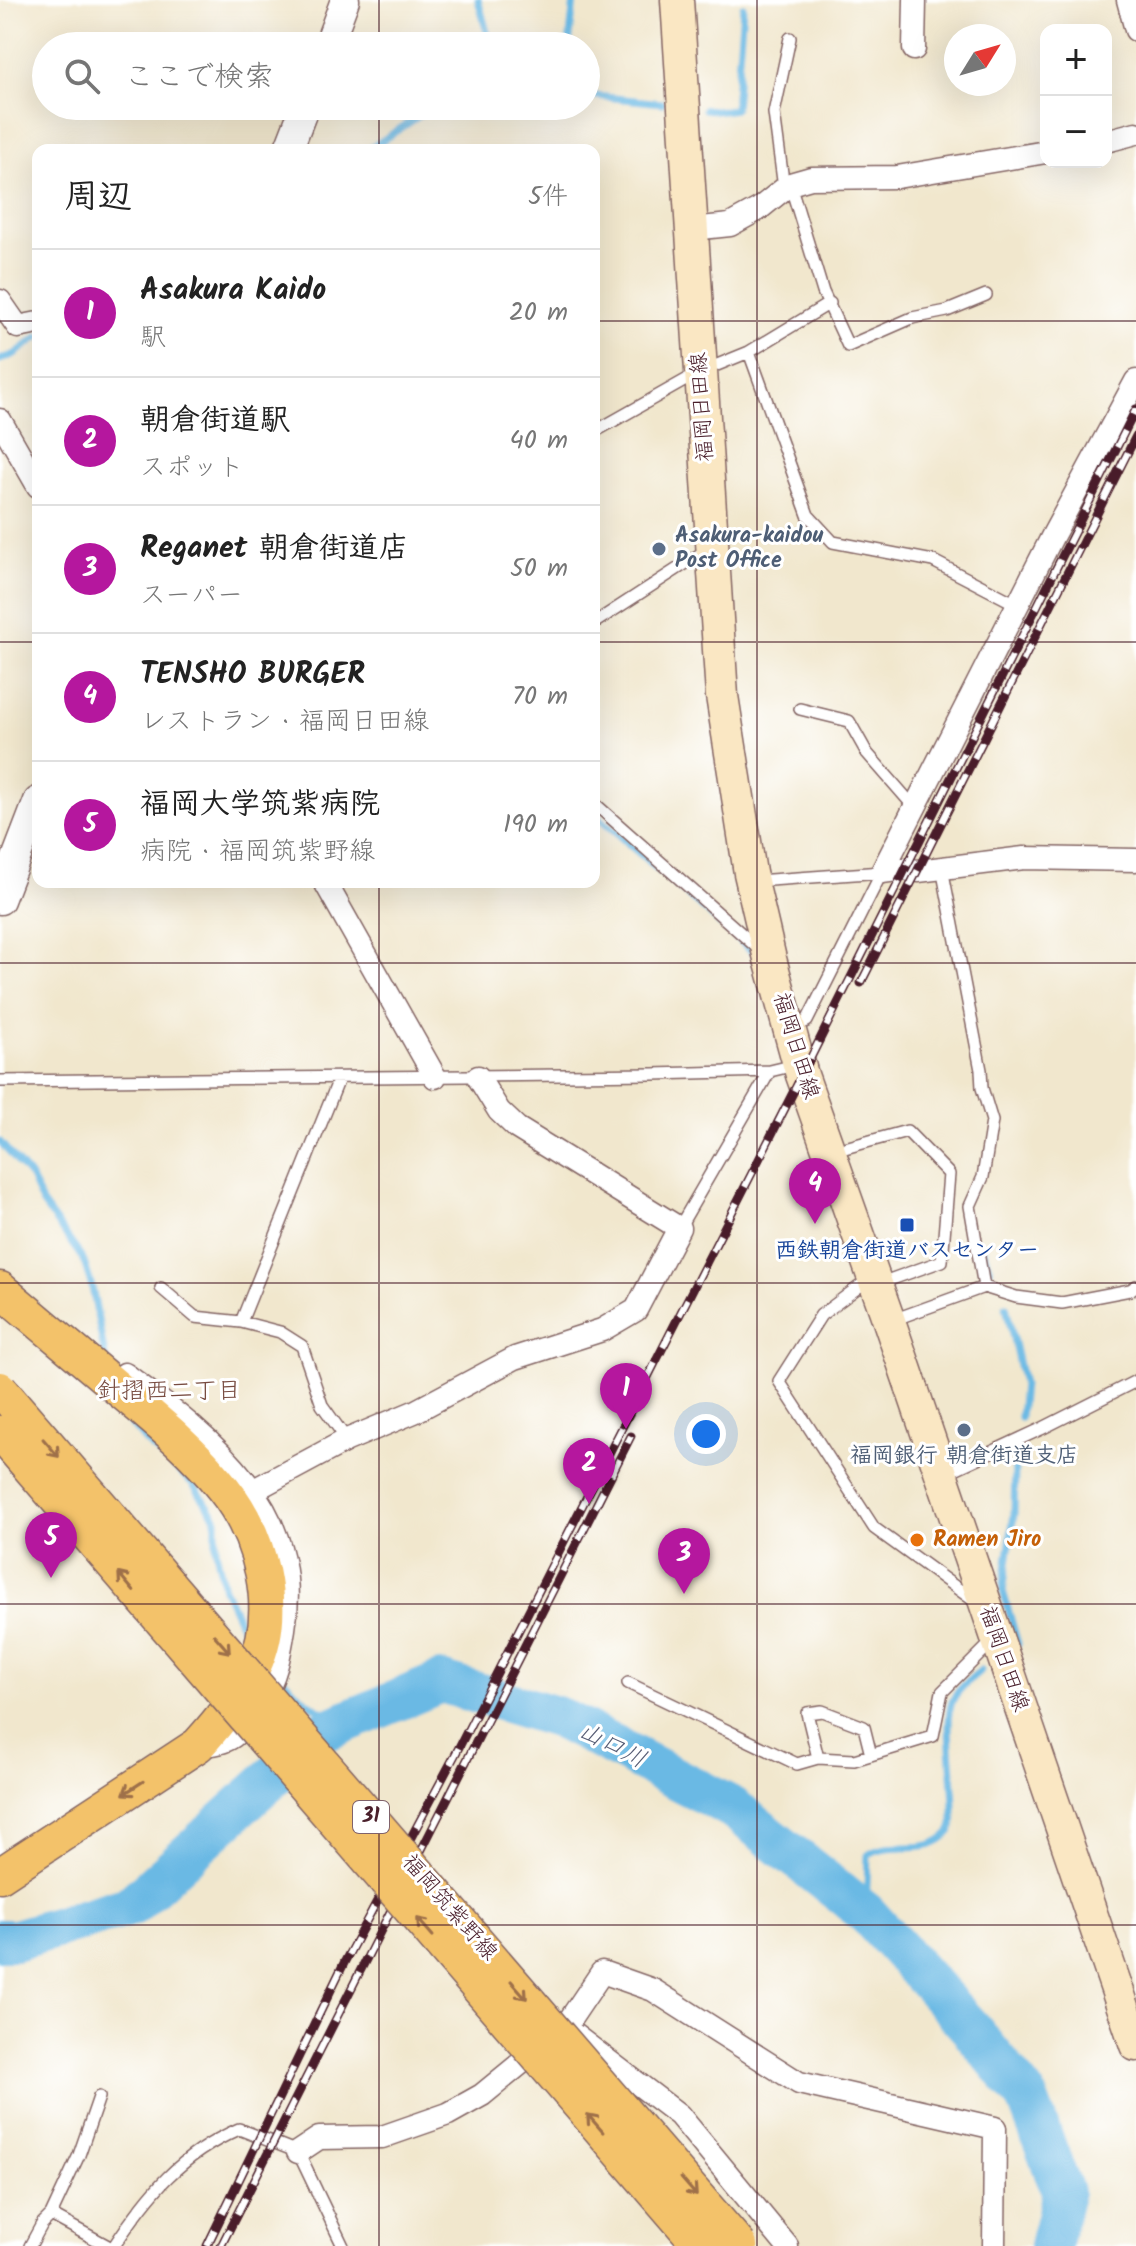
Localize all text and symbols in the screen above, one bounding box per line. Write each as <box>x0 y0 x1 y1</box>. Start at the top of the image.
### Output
north arrow <box>944 24 1016 96</box>
map controls <box>1040 24 1112 168</box>
button: + <box>1040 24 1112 96</box>
search box <box>32 32 600 120</box>
icon: search <box>60 54 104 98</box>
text: ここで検索 <box>124 54 274 102</box>
button: − <box>1040 96 1112 168</box>
text: 周辺 <box>64 171 132 225</box>
text: 5件 <box>528 176 568 218</box>
text: Asakura Kaido <box>140 267 326 315</box>
text: 1 <box>86 292 94 334</box>
text: 20 m <box>509 292 568 334</box>
text: 駅 <box>140 317 166 359</box>
street label: 福岡日田線 <box>682 351 724 463</box>
text: 朝倉街道駅 <box>140 397 290 445</box>
text: 2 <box>82 420 98 462</box>
text: 40 m <box>510 420 568 462</box>
text: スポット <box>140 447 244 489</box>
place label: Asakura-kaidou Post Office <box>675 519 823 579</box>
text: Reganet 朝倉街道店 <box>140 525 409 573</box>
marker: Asakura-kaidou Post Office <box>650 540 668 558</box>
text: 3 <box>83 548 97 590</box>
text: 50 m <box>510 548 568 590</box>
text: スーパー <box>140 575 243 617</box>
text: TENSHO BURGER <box>140 651 365 699</box>
text: 4 <box>83 676 97 718</box>
text: 70 m <box>512 676 568 718</box>
text: レストラン · 福岡日田線 <box>140 701 429 743</box>
text: 福岡大学筑紫病院 <box>140 781 380 829</box>
text: 5 <box>83 804 97 846</box>
text: 190 m <box>503 804 568 846</box>
text: 病院 · 福岡筑紫野線 <box>140 831 375 873</box>
street label: 福岡日田線 <box>762 988 828 1104</box>
pin: 4 <box>789 1158 841 1224</box>
marker: 西鉄朝倉街道バスセンター <box>898 1216 916 1234</box>
place label: 西鉄朝倉街道バスセンター <box>775 1234 1039 1269</box>
pin: 1 <box>600 1363 652 1429</box>
district label: 針摺西二丁目 <box>97 1372 241 1411</box>
your location <box>686 1414 726 1454</box>
marker: 福岡銀行 朝倉街道支店 <box>955 1421 973 1439</box>
one-way arrow <box>42 1437 60 1457</box>
pin: 2 <box>563 1438 615 1504</box>
place label: 福岡銀行 朝倉街道支店 <box>850 1439 1078 1474</box>
pin: 5 <box>25 1512 77 1578</box>
place label: Ramen Jiro <box>933 1523 1041 1558</box>
pin: 3 <box>658 1528 710 1594</box>
marker: Ramen Jiro <box>908 1531 926 1549</box>
one-way arrow <box>117 1572 135 1593</box>
street label: 福岡日田線 <box>969 1601 1037 1717</box>
one-way arrow <box>213 1633 231 1654</box>
water label: 山口川 <box>571 1712 653 1780</box>
one-way arrow <box>122 1781 145 1797</box>
road number: 31 <box>353 1801 389 1833</box>
street label: 福岡筑紫野線 <box>392 1847 506 1969</box>
one-way arrow <box>416 1917 434 1937</box>
one-way arrow <box>510 1979 528 1999</box>
one-way arrow <box>586 2114 604 2134</box>
one-way arrow <box>680 2176 698 2196</box>

